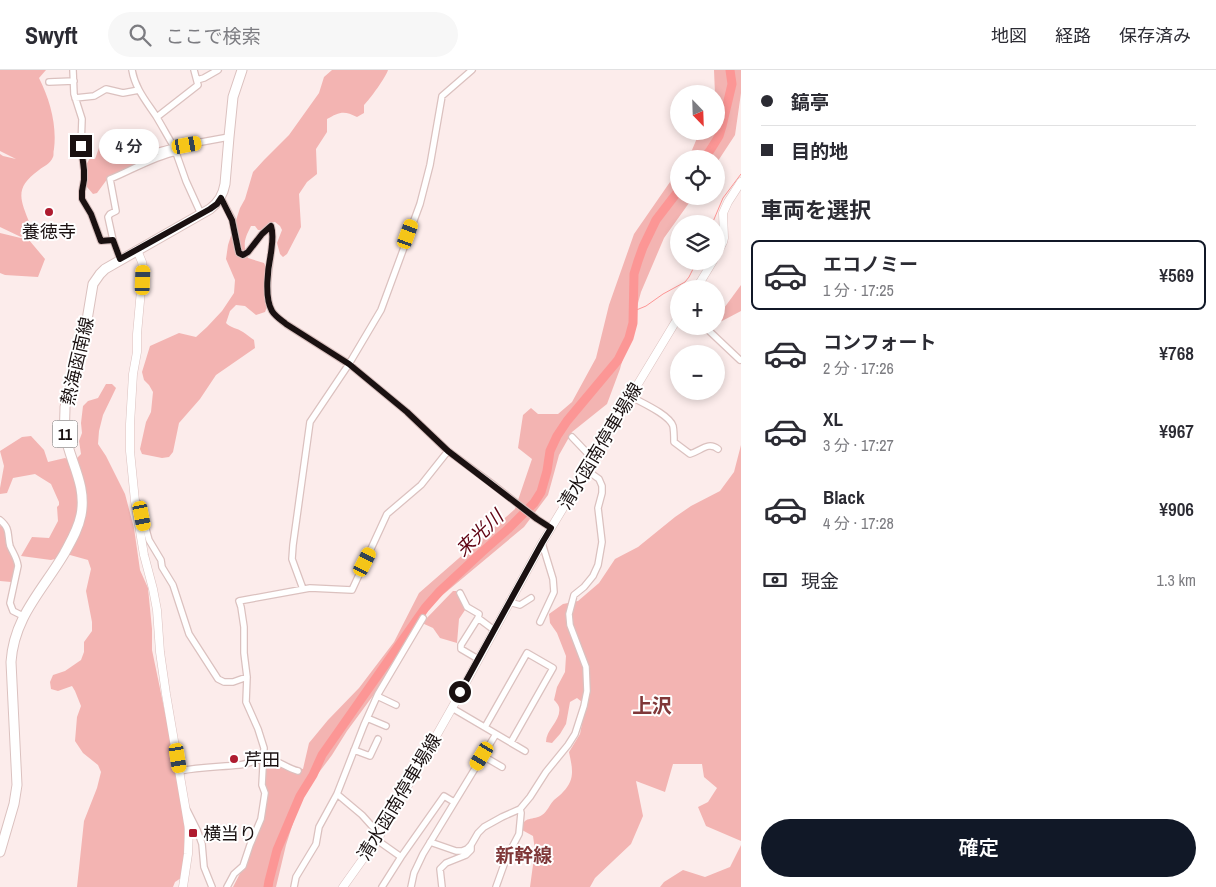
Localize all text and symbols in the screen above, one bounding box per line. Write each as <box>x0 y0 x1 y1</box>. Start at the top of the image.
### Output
search box <box>108 12 458 57</box>
text: Swyft <box>25 19 78 51</box>
icon: search <box>126 21 154 49</box>
text: ここで検索 <box>166 23 261 49</box>
text: 地図 <box>991 23 1027 48</box>
text: 経路 <box>1055 23 1091 48</box>
text: 保存済み <box>1119 23 1191 48</box>
north arrow <box>670 85 725 140</box>
map controls <box>670 85 725 400</box>
text: 鎬亭 <box>791 89 829 115</box>
callout: 4 分 <box>98 128 158 164</box>
route end <box>70 135 92 157</box>
text: 4 分 <box>116 135 142 157</box>
car <box>170 135 203 155</box>
text: 目的地 <box>791 138 848 164</box>
button: locate <box>670 150 725 205</box>
text: 車両を選択 <box>761 195 871 225</box>
marker: 養徳寺 <box>43 206 55 218</box>
button: layers <box>670 215 725 270</box>
car <box>395 217 420 251</box>
place label: 養徳寺 <box>22 219 76 244</box>
text: エコノミー <box>823 251 918 277</box>
icon: car <box>763 253 808 298</box>
text: ¥569 <box>1159 262 1194 288</box>
car <box>134 265 151 295</box>
text: 1 分 · 17:25 <box>823 279 894 301</box>
button: + <box>670 280 725 335</box>
street label: 熱海函南線 <box>55 314 99 408</box>
text: コンフォート <box>823 329 936 355</box>
icon: car <box>763 331 808 376</box>
text: ¥768 <box>1159 340 1194 366</box>
button: − <box>670 345 725 400</box>
text: 2 分 · 17:26 <box>823 357 894 379</box>
street label: 清水函南停車場線 <box>552 378 648 514</box>
text: XL <box>823 406 843 432</box>
icon: car <box>763 409 808 454</box>
text: ¥967 <box>1159 418 1194 444</box>
road number: 11 <box>52 420 78 448</box>
text: 3 分 · 17:27 <box>823 434 894 456</box>
text: Black <box>823 484 865 510</box>
icon: car <box>763 487 808 532</box>
text: ¥906 <box>1159 496 1194 522</box>
car <box>131 500 152 532</box>
water label: 来光川 <box>449 502 510 562</box>
text: 4 分 · 17:28 <box>823 512 894 534</box>
car <box>351 545 378 579</box>
icon: cash <box>761 566 789 594</box>
text: 現金 <box>801 568 839 594</box>
text: 1.3 km <box>1157 569 1196 591</box>
route start <box>449 681 471 703</box>
district label: 上沢 <box>632 692 672 719</box>
street label: 清水函南停車場線 <box>351 729 447 865</box>
car <box>467 739 496 773</box>
car <box>168 742 187 774</box>
place label: 芹田 <box>244 747 280 772</box>
marker: 芹田 <box>228 753 240 765</box>
button: 確定 <box>761 819 1196 877</box>
place label: 横当り <box>203 821 257 846</box>
marker: 横当り <box>187 827 199 839</box>
district label: 新幹線 <box>495 842 553 868</box>

